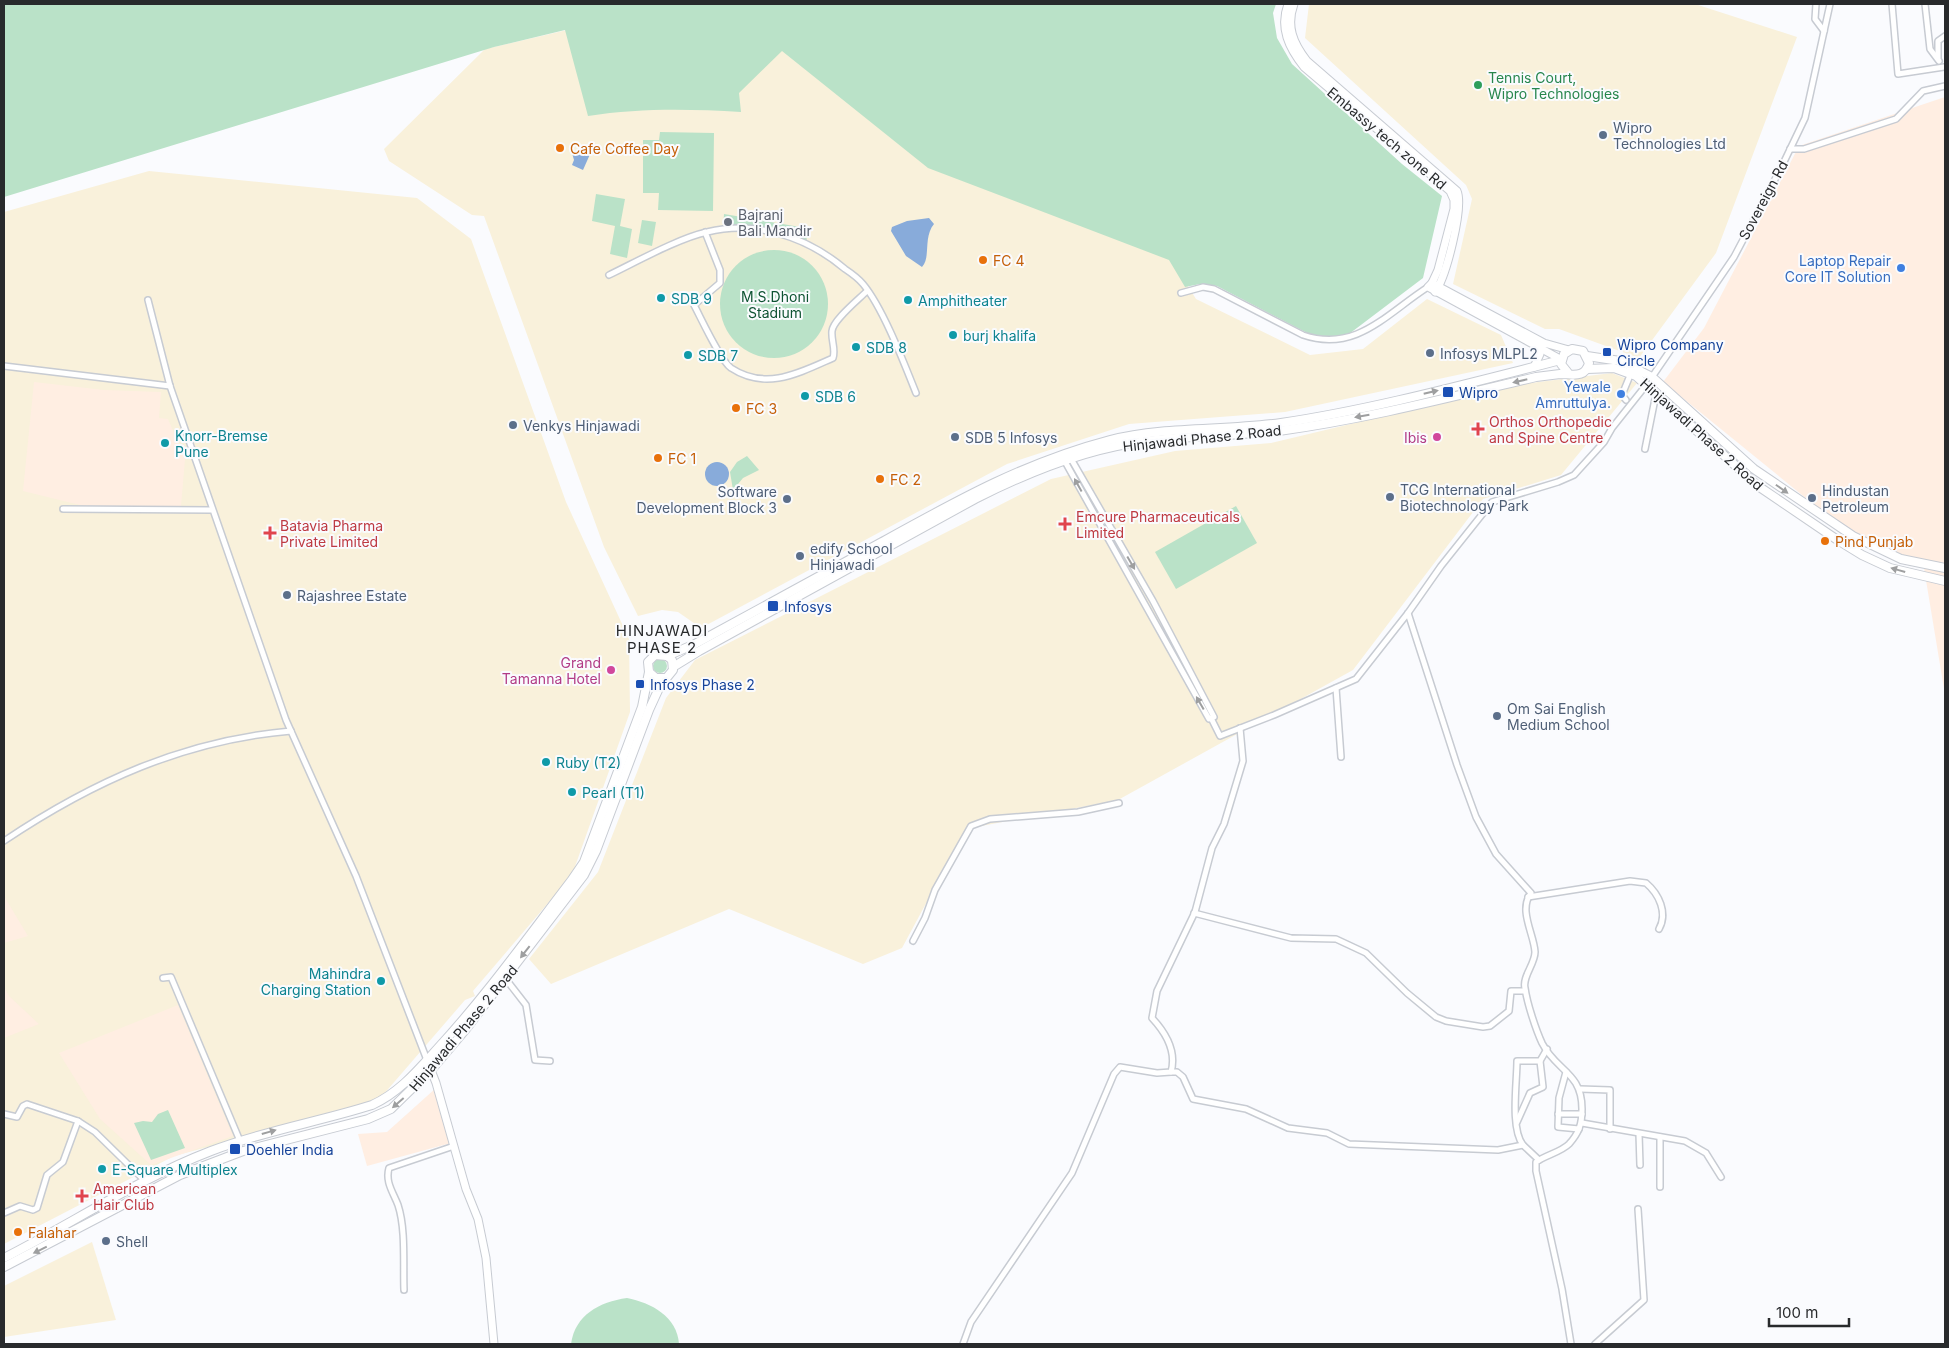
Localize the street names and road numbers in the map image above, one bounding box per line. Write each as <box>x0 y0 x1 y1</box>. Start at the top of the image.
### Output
street label: Embassy tech zone Rd <box>1324 83 1450 193</box>
street label: Sovereign Rd <box>1735 157 1791 243</box>
street label: Hinjawadi Phase 2 Road <box>1637 374 1767 494</box>
street label: Hinjawadi Phase 2 Road <box>1122 421 1282 455</box>
street label: Hinjawadi Phase 2 Road <box>405 961 521 1095</box>

